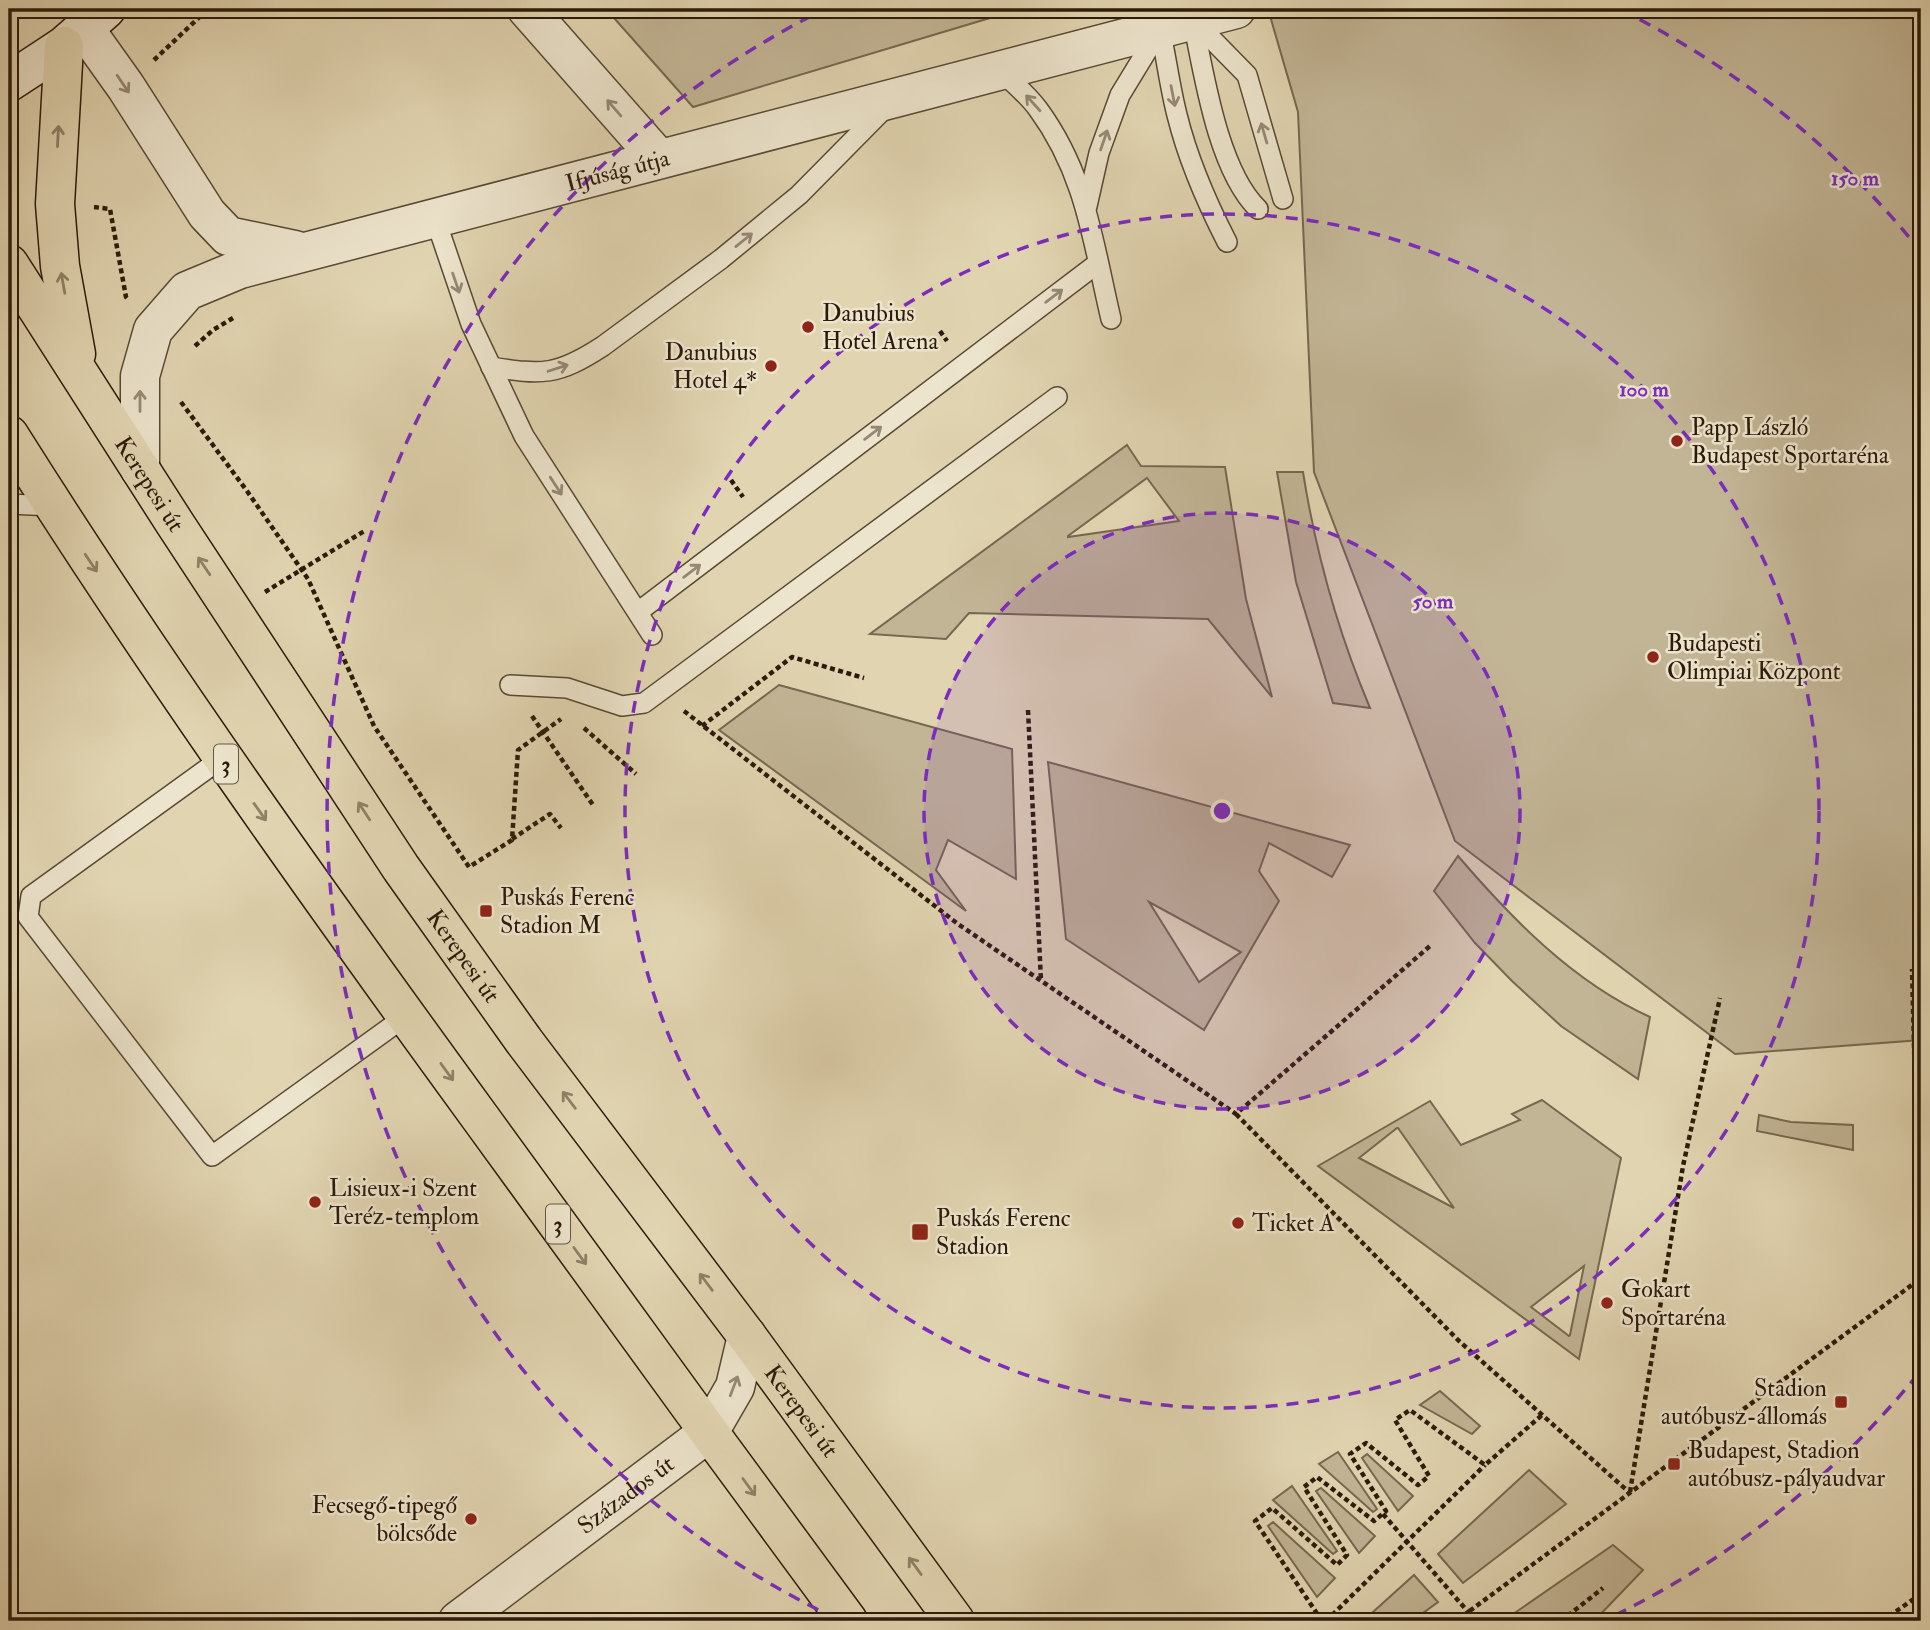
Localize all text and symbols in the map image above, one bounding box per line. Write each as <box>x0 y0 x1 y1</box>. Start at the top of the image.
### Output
one-way arrow <box>116 74 130 93</box>
one-way arrow <box>1167 84 1181 107</box>
one-way arrow <box>1025 95 1041 113</box>
one-way arrow <box>606 99 622 117</box>
one-way arrow <box>1257 122 1270 144</box>
one-way arrow <box>52 124 65 147</box>
one-way arrow <box>1099 130 1111 152</box>
street label: Ifjúság útja <box>562 142 674 199</box>
text: 150 m <box>1831 165 1880 192</box>
one-way arrow <box>735 232 753 247</box>
one-way arrow <box>451 271 463 293</box>
one-way arrow <box>56 272 69 294</box>
one-way arrow <box>1045 288 1063 303</box>
place label: Danubius Hotel Arena <box>822 298 939 357</box>
marker: Danubius Hotel Arena <box>800 319 816 335</box>
place label: Danubius Hotel 4* <box>664 337 757 396</box>
marker: Danubius Hotel 4* <box>763 358 779 374</box>
one-way arrow <box>547 361 569 374</box>
text: 100 m <box>1619 376 1670 403</box>
one-way arrow <box>133 390 147 413</box>
place label: Papp László Budapest Sportaréna <box>1691 412 1890 471</box>
one-way arrow <box>864 426 882 441</box>
street label: Kerepesi út <box>107 431 191 538</box>
marker: Papp László Budapest Sportaréna <box>1669 433 1685 449</box>
one-way arrow <box>549 476 563 496</box>
one-way arrow <box>84 553 99 572</box>
one-way arrow <box>197 557 211 577</box>
one-way arrow <box>682 564 701 578</box>
text: 50 m <box>1413 588 1454 615</box>
place label: Budapesti Olimpiai Központ <box>1667 628 1841 687</box>
marker: Budapesti Olimpiai Központ <box>1645 649 1661 665</box>
road number: 3 <box>214 744 238 784</box>
centre of rings <box>1210 799 1234 823</box>
one-way arrow <box>356 801 370 821</box>
one-way arrow <box>253 802 267 821</box>
place label: Puskás Ferenc Stadion M <box>500 882 635 941</box>
marker: Puskás Ferenc Stadion M <box>478 903 494 919</box>
street label: Kerepesi út <box>419 904 507 1009</box>
one-way arrow <box>439 1062 454 1081</box>
one-way arrow <box>562 1091 576 1110</box>
place label: Lisieux-i Szent Teréz-templom <box>329 1173 479 1232</box>
marker: Lisieux-i Szent Teréz-templom <box>307 1194 323 1210</box>
place label: Puskás Ferenc Stadion <box>936 1203 1071 1262</box>
road number: 3 <box>546 1204 570 1244</box>
place label: Ticket A <box>1252 1208 1335 1239</box>
marker: Ticket A <box>1230 1215 1246 1231</box>
marker: Puskás Ferenc Stadion <box>910 1222 930 1242</box>
one-way arrow <box>573 1246 588 1264</box>
one-way arrow <box>698 1273 713 1291</box>
place label: Gokart Sportaréna <box>1621 1274 1727 1333</box>
marker: Gokart Sportaréna <box>1599 1295 1615 1311</box>
street label: Kerepesi út <box>757 1359 846 1464</box>
place label: Stadion autóbusz-állomás <box>1661 1373 1827 1432</box>
one-way arrow <box>728 1376 741 1398</box>
marker: Stadion autóbusz-állomás <box>1833 1394 1849 1410</box>
place label: Budapest, Stadion autóbusz-pályaudvar <box>1688 1435 1885 1494</box>
street label: Százados út <box>572 1449 681 1541</box>
marker: Budapest, Stadion autóbusz-pályaudvar <box>1666 1456 1682 1472</box>
one-way arrow <box>742 1477 757 1496</box>
place label: Fecsegő-tipegő bölcsőde <box>311 1490 457 1549</box>
marker: Fecsegő-tipegő bölcsőde <box>463 1511 479 1527</box>
one-way arrow <box>908 1557 922 1576</box>

